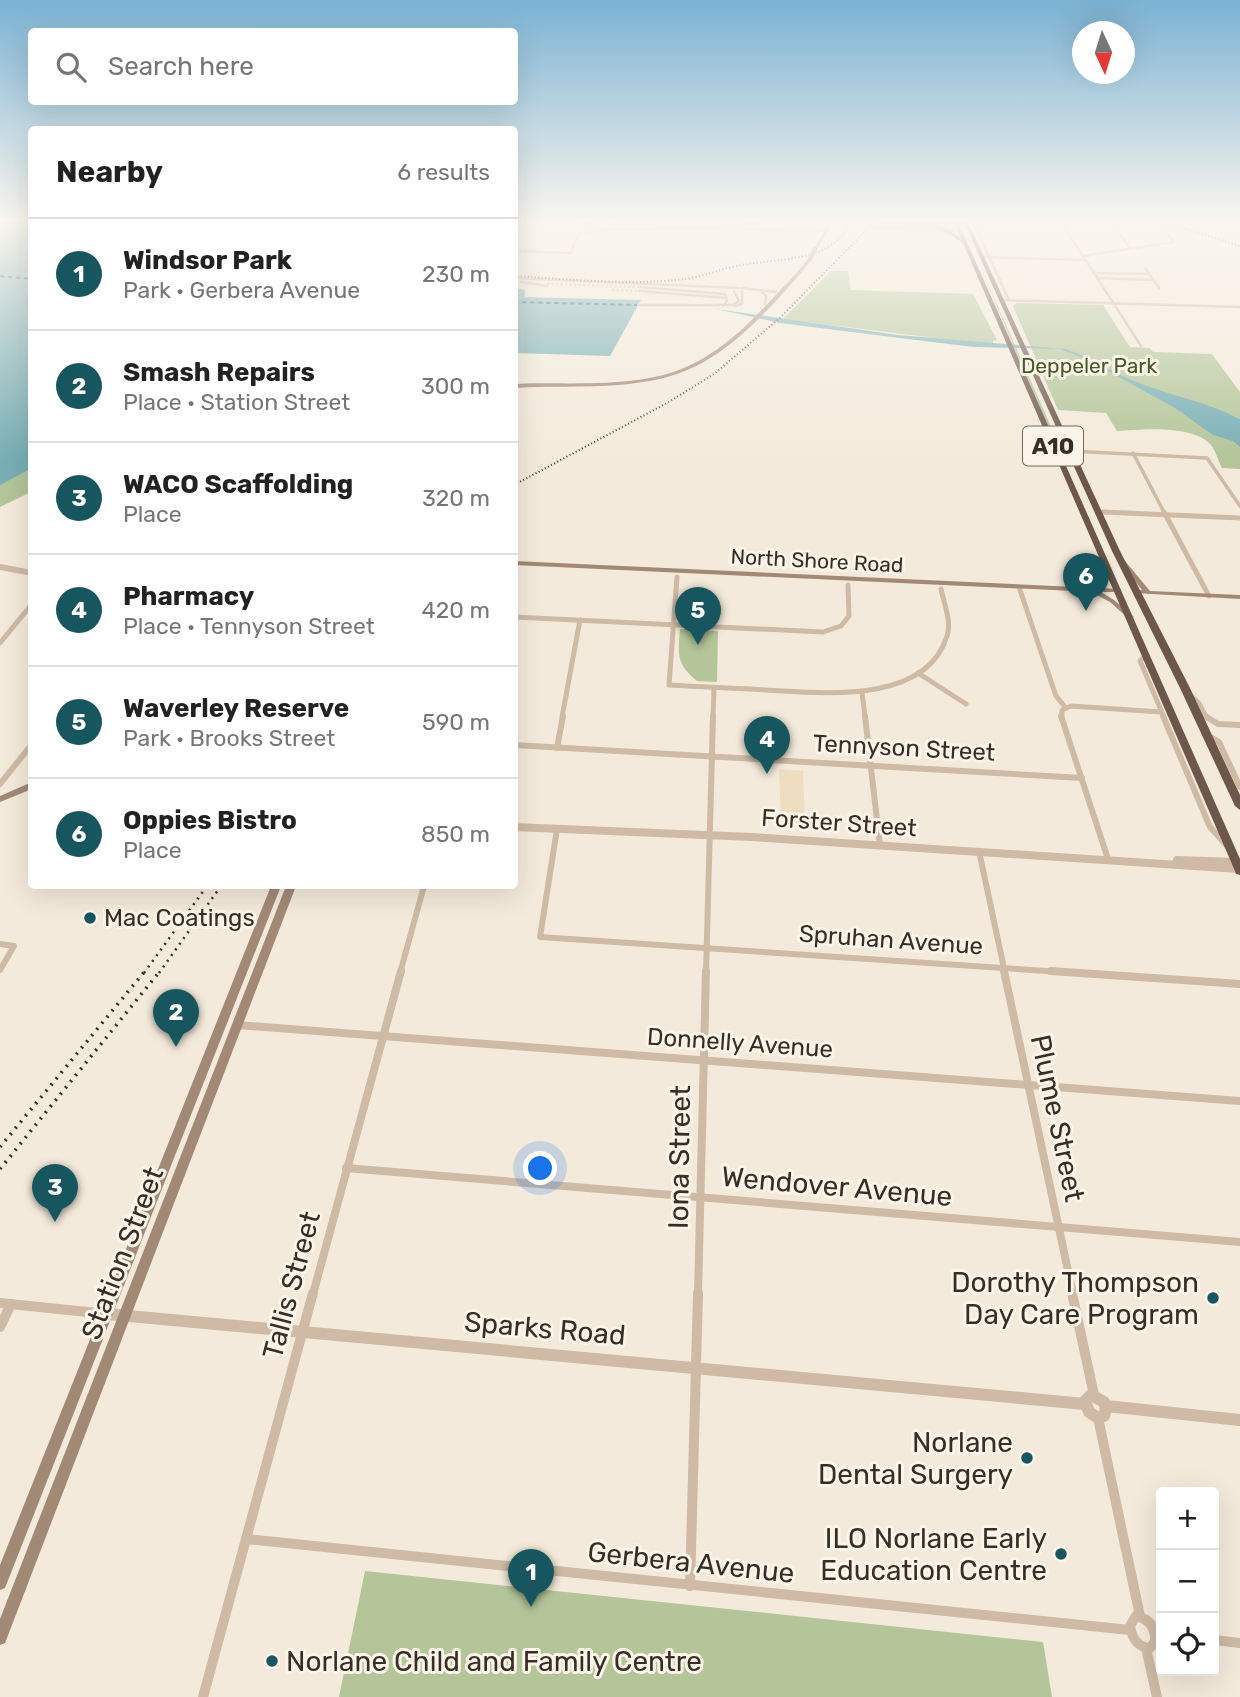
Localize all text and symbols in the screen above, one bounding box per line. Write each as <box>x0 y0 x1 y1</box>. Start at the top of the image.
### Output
north arrow <box>1072 21 1135 84</box>
search box <box>28 28 518 105</box>
icon: search <box>52 48 90 86</box>
text: Search here <box>108 51 254 82</box>
text: Nearby <box>56 154 163 190</box>
text: 6 results <box>397 158 490 186</box>
text: Windsor Park <box>123 245 292 276</box>
text: 1 <box>73 260 85 288</box>
text: 230 m <box>422 260 490 288</box>
text: Park · Gerbera Avenue <box>123 276 360 304</box>
park label: Deppeler Park <box>1021 353 1157 378</box>
text: Smash Repairs <box>123 357 315 388</box>
text: 2 <box>72 372 86 400</box>
text: 300 m <box>421 372 490 400</box>
text: Place · Station Street <box>123 388 350 416</box>
road number: A10 <box>1023 426 1083 466</box>
text: WACO Scaffolding <box>123 469 353 500</box>
text: 3 <box>71 484 87 512</box>
text: 320 m <box>422 484 490 512</box>
text: Place <box>123 500 182 528</box>
street label: North Shore Road <box>730 543 904 578</box>
pin: 6 <box>1063 553 1109 611</box>
text: Pharmacy <box>123 581 254 612</box>
pin: 5 <box>675 587 721 645</box>
text: 4 <box>71 596 87 624</box>
text: 420 m <box>422 596 490 624</box>
text: Place · Tennyson Street <box>123 612 375 640</box>
text: Waverley Reserve <box>123 693 349 724</box>
text: 5 <box>72 708 86 736</box>
text: 590 m <box>422 708 490 736</box>
pin: 4 <box>744 716 790 774</box>
text: Park · Brooks Street <box>123 724 335 752</box>
street label: Tennyson Street <box>812 729 996 767</box>
street label: Forster Street <box>760 804 918 842</box>
text: Oppies Bistro <box>123 805 297 836</box>
text: 6 <box>72 820 86 848</box>
text: 850 m <box>421 820 490 848</box>
text: Place <box>123 836 182 864</box>
place label: Mac Coatings <box>104 904 255 932</box>
marker: Mac Coatings <box>82 910 98 926</box>
street label: Spruhan Avenue <box>798 920 984 960</box>
pin: 2 <box>153 989 199 1047</box>
street label: Donnelly Avenue <box>646 1023 834 1063</box>
street label: Plume Street <box>1024 1032 1091 1205</box>
street label: Iona Street <box>662 1085 697 1229</box>
your location <box>523 1151 557 1185</box>
street label: Wendover Avenue <box>720 1160 954 1213</box>
street label: Station Street <box>74 1162 171 1344</box>
pin: 3 <box>32 1164 78 1222</box>
street label: Tallis Street <box>256 1208 327 1363</box>
place label: Dorothy Thompson Day Care Program <box>951 1266 1199 1331</box>
marker: Dorothy Thompson Day Care Program <box>1205 1290 1221 1306</box>
street label: Sparks Road <box>463 1305 627 1352</box>
place label: Norlane Dental Surgery <box>818 1426 1013 1491</box>
marker: Norlane Dental Surgery <box>1019 1450 1035 1466</box>
map controls <box>1156 1487 1219 1676</box>
button: + <box>1156 1487 1219 1550</box>
place label: ILO Norlane Early Education Centre <box>820 1522 1047 1587</box>
street label: Gerbera Avenue <box>586 1535 796 1590</box>
marker: ILO Norlane Early Education Centre <box>1053 1546 1069 1562</box>
pin: 1 <box>508 1549 554 1607</box>
button: − <box>1156 1550 1219 1613</box>
button: locate <box>1156 1613 1219 1676</box>
place label: Norlane Child and Family Centre <box>286 1645 702 1678</box>
marker: Norlane Child and Family Centre <box>264 1653 280 1669</box>

